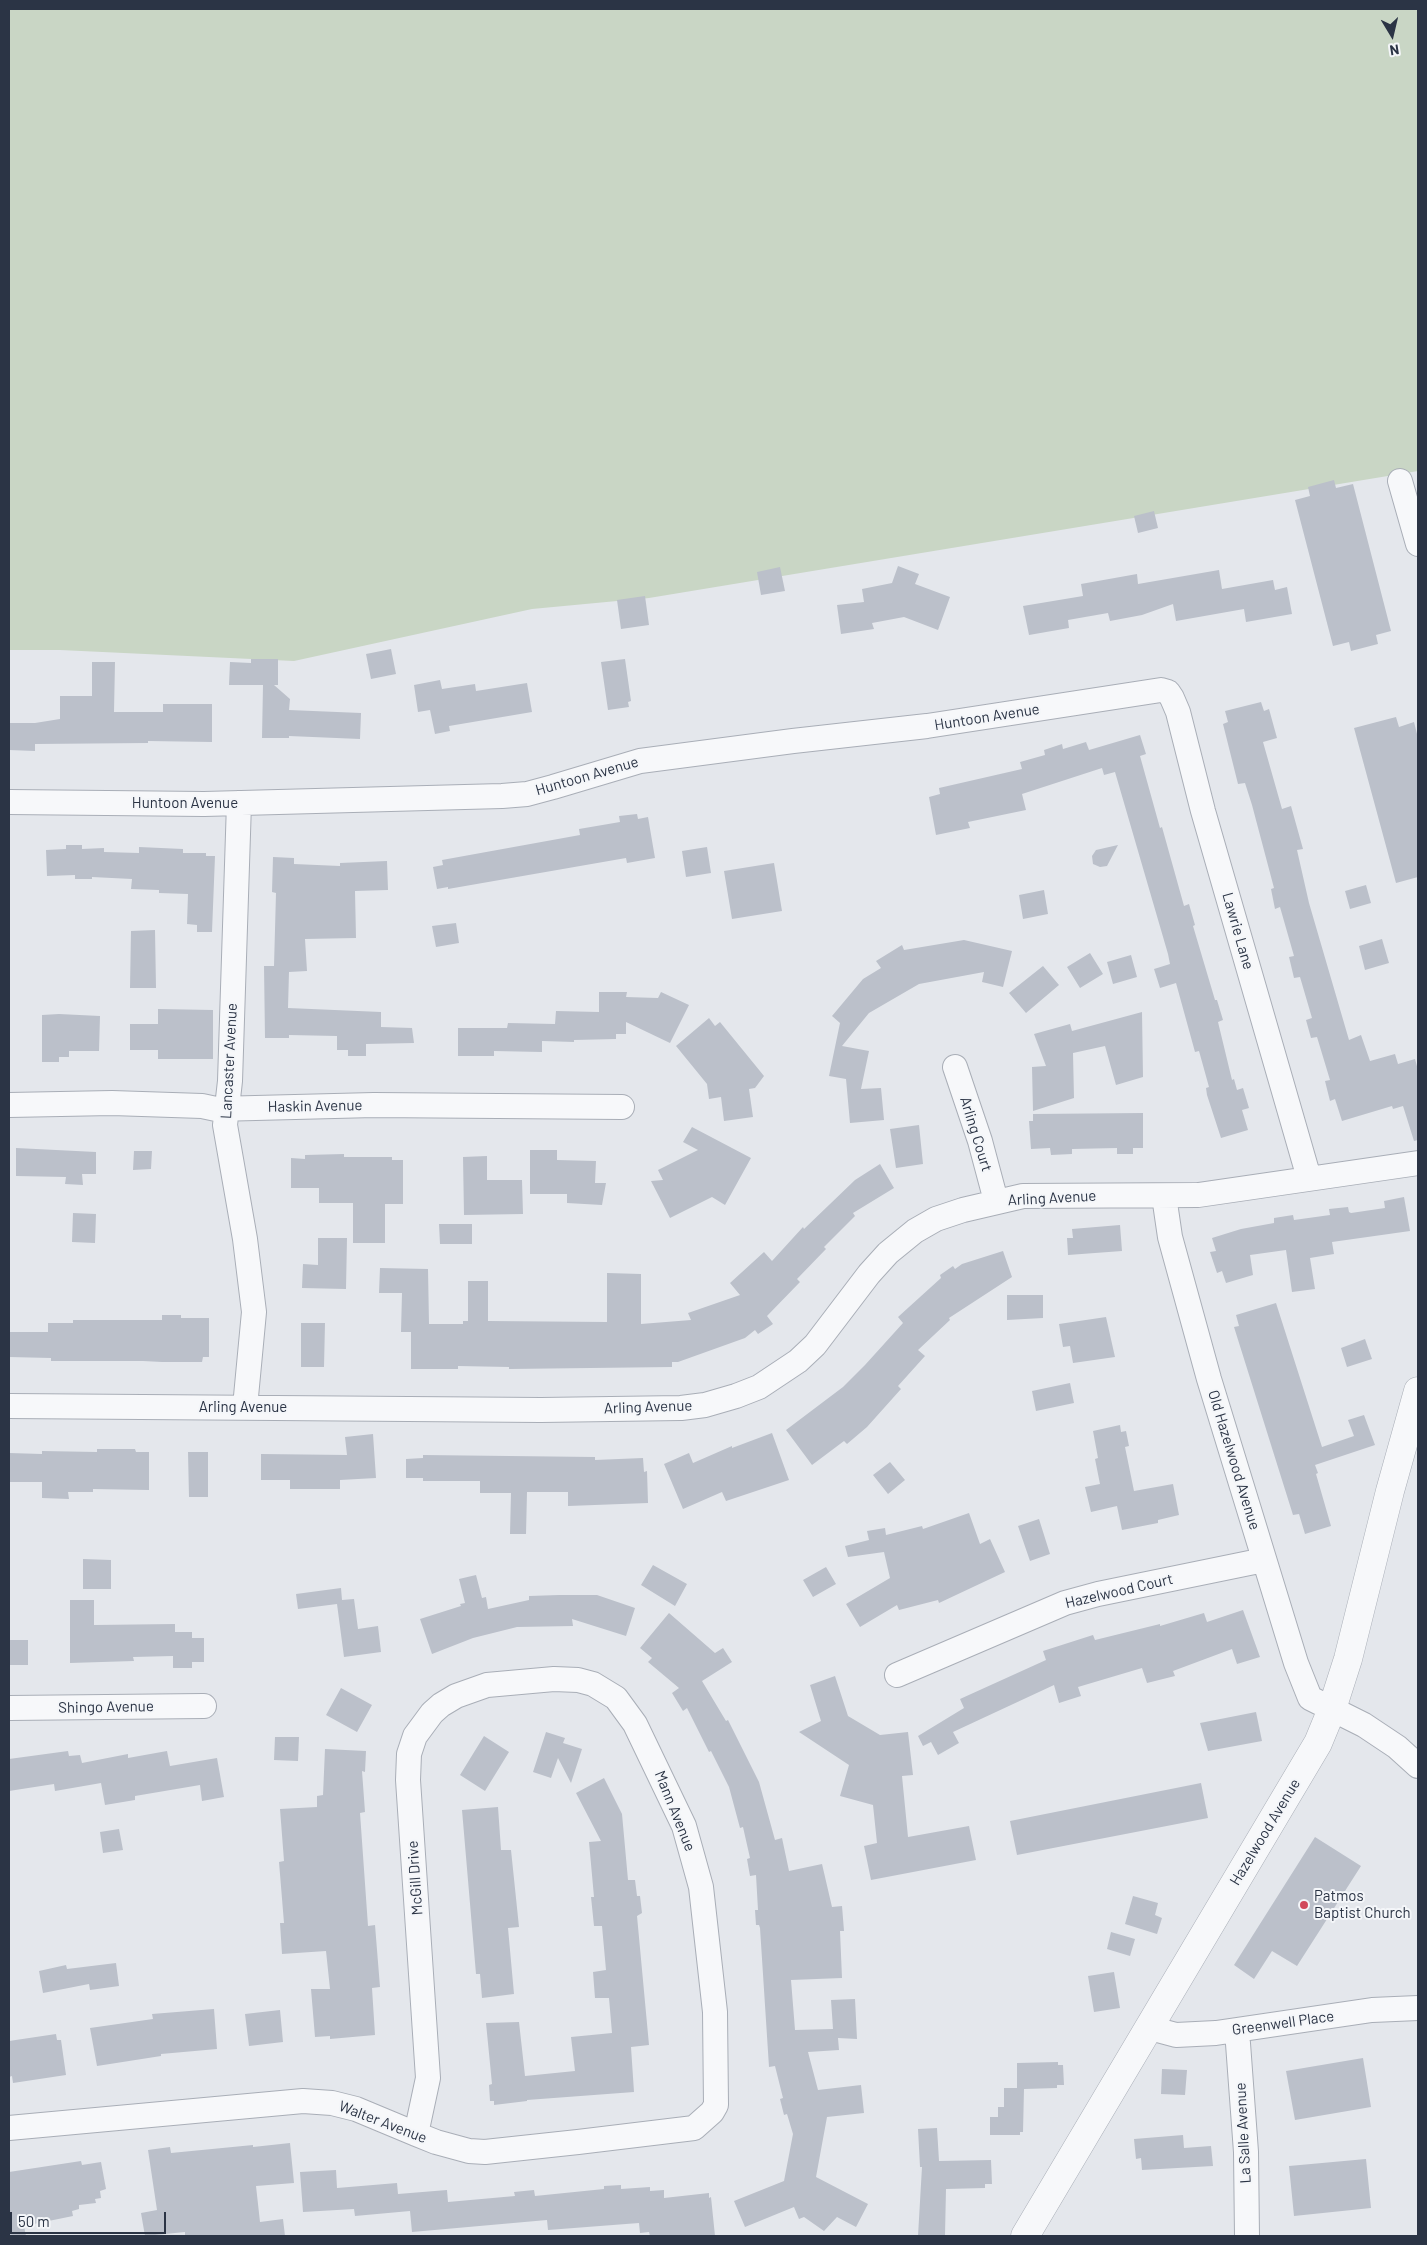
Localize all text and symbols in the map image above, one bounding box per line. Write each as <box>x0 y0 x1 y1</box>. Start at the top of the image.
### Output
north arrow <box>1367 10 1417 60</box>
text: N <box>1388 41 1400 59</box>
street label: Huntoon Avenue <box>933 700 1041 734</box>
street label: Huntoon Avenue <box>533 753 641 799</box>
street label: Huntoon Avenue <box>132 794 238 812</box>
street label: Lawrie Lane <box>1218 890 1258 972</box>
street label: Lancaster Avenue <box>217 1003 241 1119</box>
street label: Arling Court <box>956 1094 996 1174</box>
street label: Haskin Avenue <box>267 1096 363 1116</box>
street label: Arling Avenue <box>1007 1187 1097 1209</box>
street label: Old Hazelwood Avenue <box>1204 1388 1264 1532</box>
street label: Arling Avenue <box>603 1396 693 1418</box>
street label: Arling Avenue <box>199 1398 287 1416</box>
street label: Hazelwood Court <box>1063 1570 1175 1612</box>
street label: Shingo Avenue <box>58 1697 154 1717</box>
street label: Mann Avenue <box>651 1768 699 1854</box>
street label: Hazelwood Avenue <box>1226 1775 1304 1889</box>
street label: McGill Drive <box>403 1840 427 1916</box>
place label: Patmos Baptist Church <box>1314 1887 1411 1922</box>
marker: Patmos Baptist Church <box>1298 1899 1310 1911</box>
street label: Greenwell Place <box>1231 2007 1335 2039</box>
street label: La Salle Avenue <box>1231 2082 1255 2184</box>
street label: Walter Avenue <box>336 2097 430 2147</box>
scale bar <box>12 2202 169 2234</box>
text: 50 m <box>18 2212 50 2230</box>

